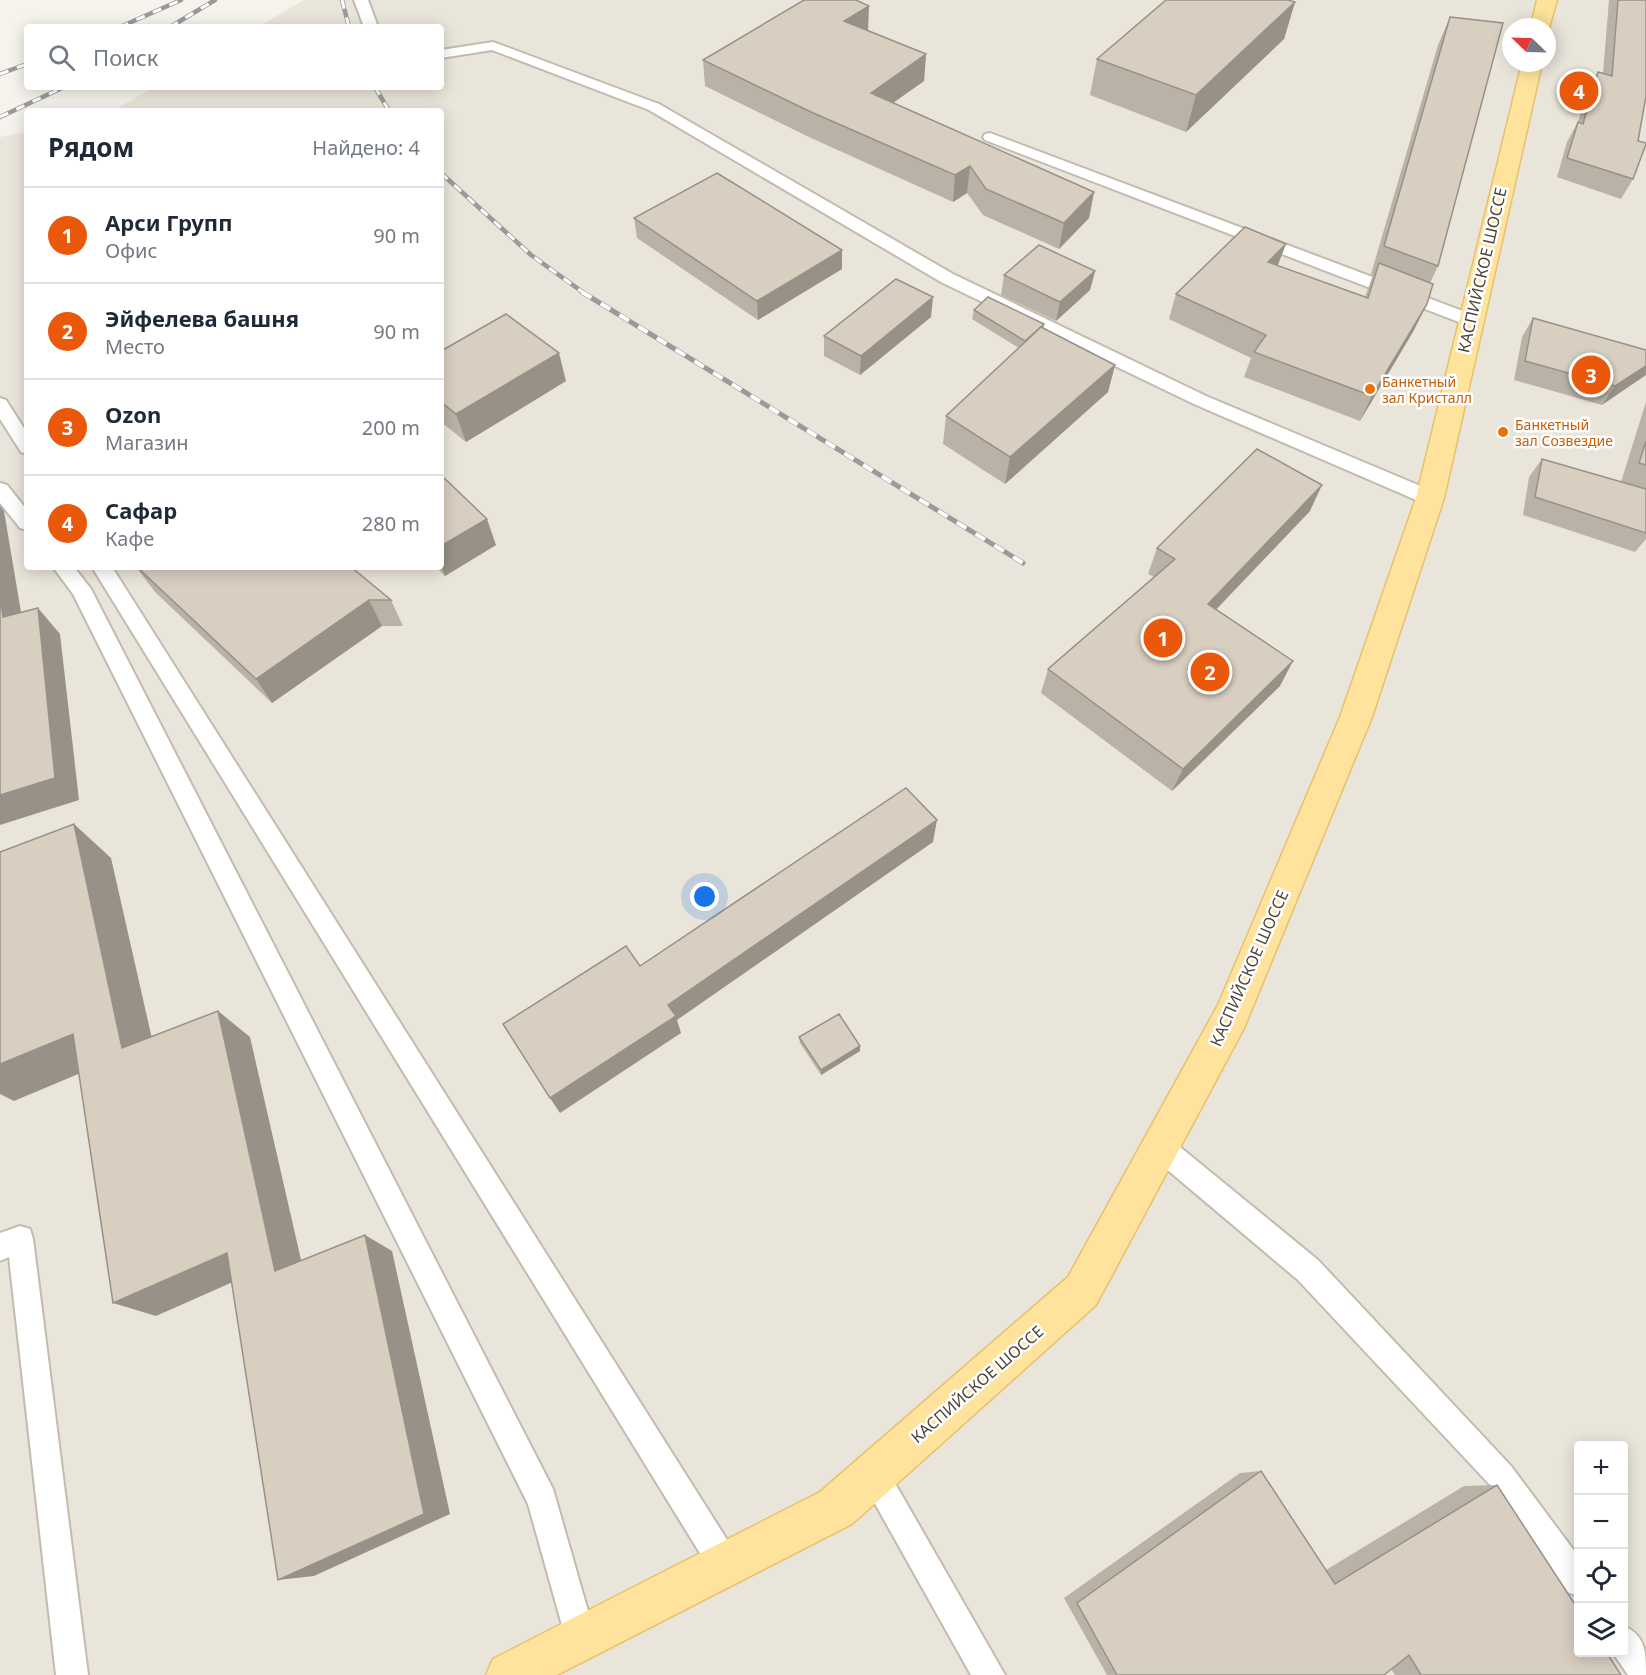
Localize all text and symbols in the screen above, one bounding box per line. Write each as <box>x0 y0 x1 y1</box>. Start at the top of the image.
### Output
north arrow <box>1502 18 1556 72</box>
search box <box>24 24 444 90</box>
icon: search <box>45 41 78 74</box>
text: Поиск <box>93 42 158 72</box>
pin: 4 <box>1560 68 1598 113</box>
text: Рядом <box>48 129 134 165</box>
text: Найдено: 4 <box>312 134 420 161</box>
street label: КАСПИЙСКОЕ ШОССЕ <box>1452 185 1512 355</box>
text: Арси Групп <box>105 207 232 237</box>
text: 1 <box>62 222 73 249</box>
text: 90 m <box>373 222 420 249</box>
text: Офис <box>105 237 157 264</box>
text: Эйфелева башня <box>105 303 299 333</box>
text: 2 <box>62 318 73 345</box>
text: 90 m <box>373 318 420 345</box>
text: Место <box>105 333 165 360</box>
pin: 3 <box>1572 352 1610 398</box>
place label: Банкетный зал Кристалл <box>1382 372 1472 407</box>
marker: Банкетный зал Кристалл <box>1363 382 1377 396</box>
text: Ozon <box>105 399 161 429</box>
text: 3 <box>62 414 73 441</box>
text: 200 m <box>362 414 420 441</box>
place label: Банкетный зал Созвездие <box>1515 415 1613 450</box>
marker: Банкетный зал Созвездие <box>1496 425 1510 439</box>
text: Магазин <box>105 429 189 456</box>
text: Сафар <box>105 495 177 525</box>
text: 4 <box>62 510 73 537</box>
text: 280 m <box>362 510 420 537</box>
text: Кафе <box>105 525 154 552</box>
pin: 1 <box>1144 616 1182 660</box>
pin: 2 <box>1190 650 1230 694</box>
your location <box>690 882 719 911</box>
street label: КАСПИЙСКОЕ ШОССЕ <box>1205 886 1293 1050</box>
street label: КАСПИЙСКОЕ ШОССЕ <box>906 1320 1048 1448</box>
map controls <box>1574 1441 1628 1657</box>
button: + <box>1574 1441 1628 1495</box>
button: − <box>1574 1495 1628 1549</box>
button: locate <box>1574 1549 1628 1603</box>
button: layers <box>1574 1603 1628 1657</box>

